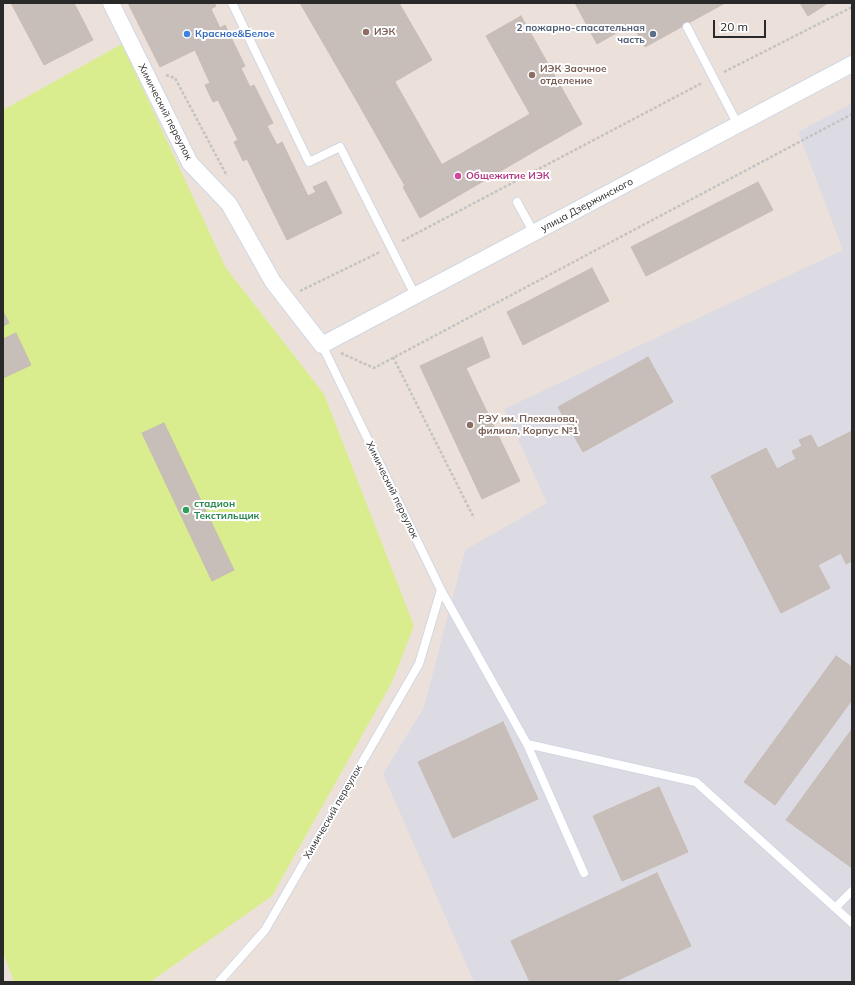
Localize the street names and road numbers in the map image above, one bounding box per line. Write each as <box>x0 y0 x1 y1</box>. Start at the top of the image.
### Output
street label: Химический переулок <box>135 62 195 162</box>
street label: улица Дзержинского <box>539 176 635 234</box>
street label: Химический переулок <box>363 440 421 540</box>
street label: Химический переулок <box>301 763 365 861</box>

